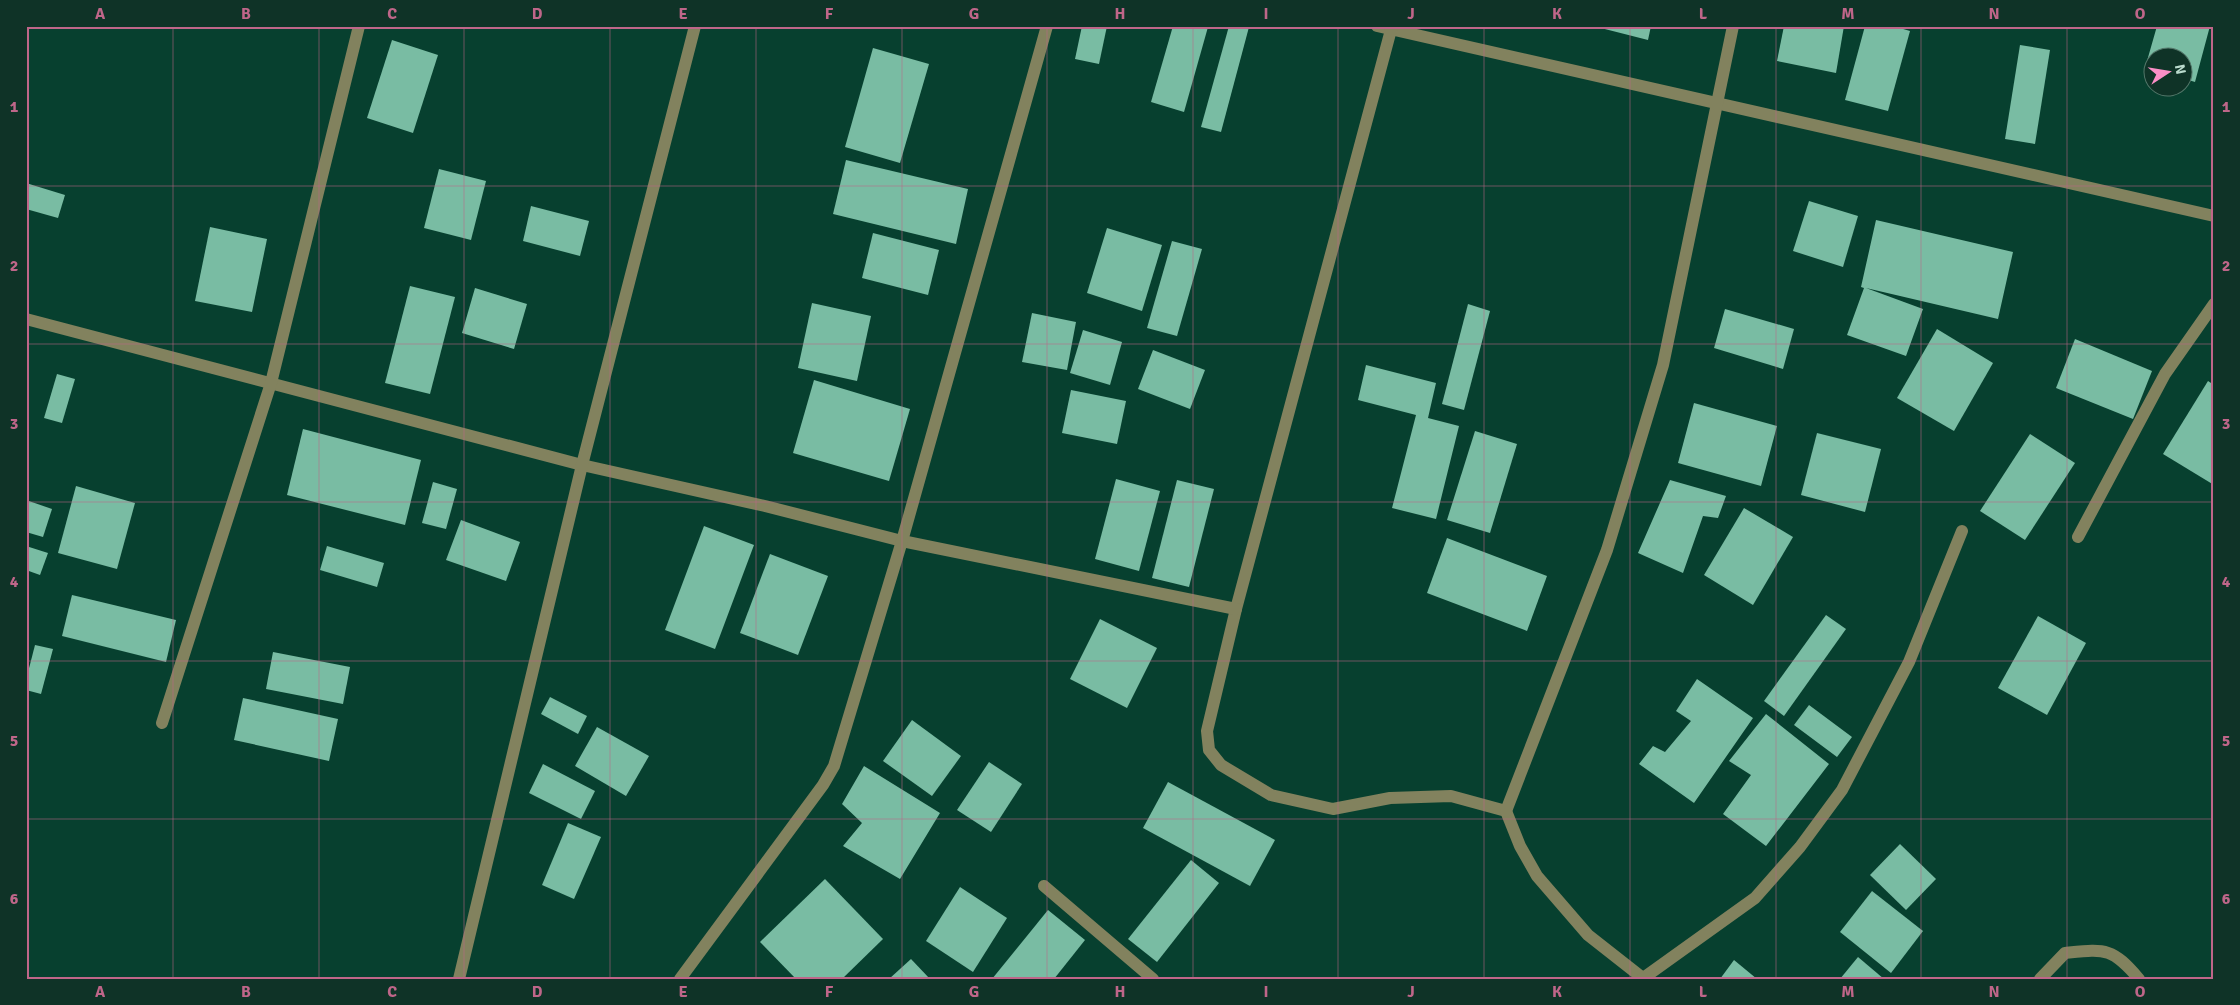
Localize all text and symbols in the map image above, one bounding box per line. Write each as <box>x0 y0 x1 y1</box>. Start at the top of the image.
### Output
text: A <box>95 4 106 24</box>
text: B <box>241 4 251 24</box>
text: C <box>387 4 397 24</box>
text: D <box>532 4 543 24</box>
text: E <box>678 4 688 24</box>
text: F <box>825 4 834 24</box>
text: G <box>969 4 979 24</box>
text: H <box>1115 4 1125 24</box>
text: I <box>1263 4 1269 24</box>
text: J <box>1407 4 1415 24</box>
text: K <box>1552 4 1562 24</box>
text: L <box>1699 4 1708 24</box>
text: M <box>1841 4 1855 24</box>
text: N <box>1988 4 2000 24</box>
text: O <box>2135 4 2146 24</box>
north arrow <box>2142 48 2192 98</box>
text: N <box>2171 63 2190 76</box>
text: 1 <box>10 97 19 117</box>
text: 1 <box>2222 97 2231 117</box>
text: 2 <box>10 256 18 276</box>
text: 2 <box>2222 256 2230 276</box>
text: 3 <box>10 414 18 434</box>
text: 3 <box>2222 414 2230 434</box>
text: 4 <box>10 572 19 592</box>
text: 4 <box>2222 572 2231 592</box>
text: 5 <box>10 731 18 751</box>
text: 5 <box>2222 731 2230 751</box>
text: 6 <box>10 889 19 909</box>
text: 6 <box>2222 889 2231 909</box>
text: A <box>95 982 106 1002</box>
text: B <box>241 982 251 1002</box>
text: C <box>387 982 397 1002</box>
text: D <box>532 982 543 1002</box>
text: E <box>678 982 688 1002</box>
text: F <box>825 982 834 1002</box>
text: G <box>969 982 979 1002</box>
text: H <box>1115 982 1125 1002</box>
text: I <box>1263 982 1269 1002</box>
text: J <box>1407 982 1415 1002</box>
text: K <box>1552 982 1562 1002</box>
text: L <box>1699 982 1708 1002</box>
text: M <box>1841 982 1855 1002</box>
text: N <box>1988 982 2000 1002</box>
text: O <box>2135 982 2146 1002</box>

